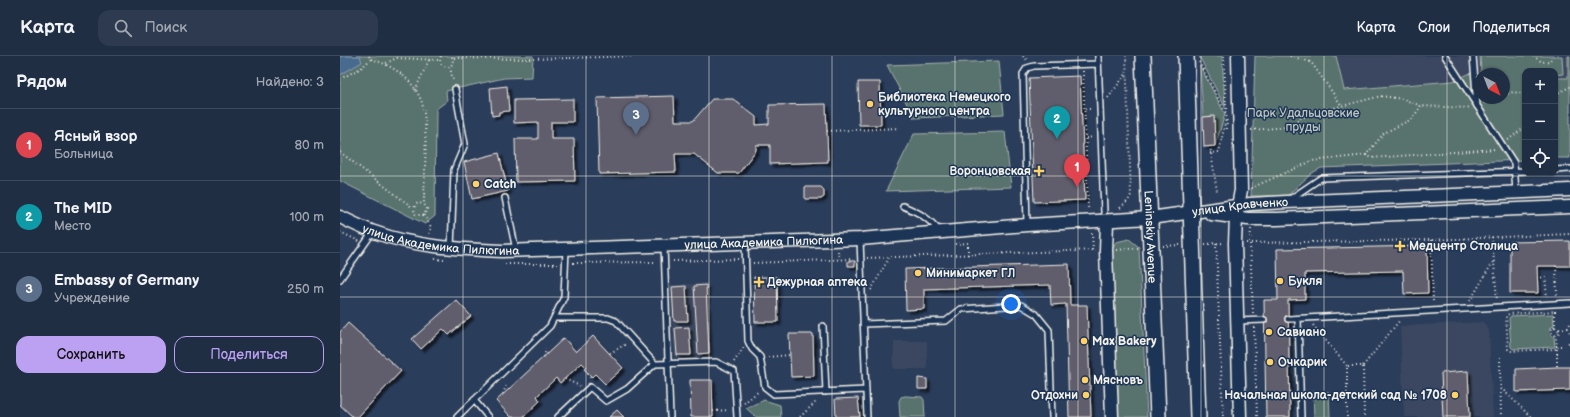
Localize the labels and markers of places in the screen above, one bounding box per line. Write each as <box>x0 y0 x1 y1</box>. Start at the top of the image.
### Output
place label: Библиотека Немецкого культурного центра <box>878 90 1011 119</box>
marker: Библиотека Немецкого культурного центра <box>865 99 875 109</box>
pin: 3 <box>623 102 649 135</box>
pin: 2 <box>1044 106 1070 139</box>
pin: 1 <box>1064 154 1090 187</box>
place label: Воронцовская <box>949 164 1031 179</box>
marker: Воронцовская <box>1034 166 1044 176</box>
place label: Catch <box>484 177 516 192</box>
marker: Catch <box>471 179 481 189</box>
place label: Медцентр Столица <box>1409 239 1519 254</box>
marker: Медцентр Столица <box>1394 240 1406 252</box>
place label: Минимаркет ГЛ <box>926 266 1015 281</box>
marker: Минимаркет ГЛ <box>913 268 923 278</box>
place label: Букля <box>1288 274 1322 289</box>
place label: Дежурная аптека <box>767 275 868 290</box>
marker: Букля <box>1275 276 1285 286</box>
marker: Дежурная аптека <box>754 277 764 287</box>
place label: Савиано <box>1277 325 1326 340</box>
marker: Савиано <box>1264 327 1274 337</box>
place label: Max Bakery <box>1092 334 1157 349</box>
marker: Max Bakery <box>1079 336 1089 346</box>
place label: Очкарик <box>1278 355 1328 370</box>
marker: Очкарик <box>1265 357 1275 367</box>
place label: Мясновъ <box>1093 373 1143 388</box>
marker: Мясновъ <box>1080 375 1090 385</box>
place label: Отдохни <box>1031 388 1078 403</box>
place label: Начальная школа-детский сад № 1708 <box>1224 388 1447 403</box>
marker: Отдохни <box>1081 390 1091 400</box>
marker: Начальная школа-детский сад № 1708 <box>1450 390 1460 400</box>

